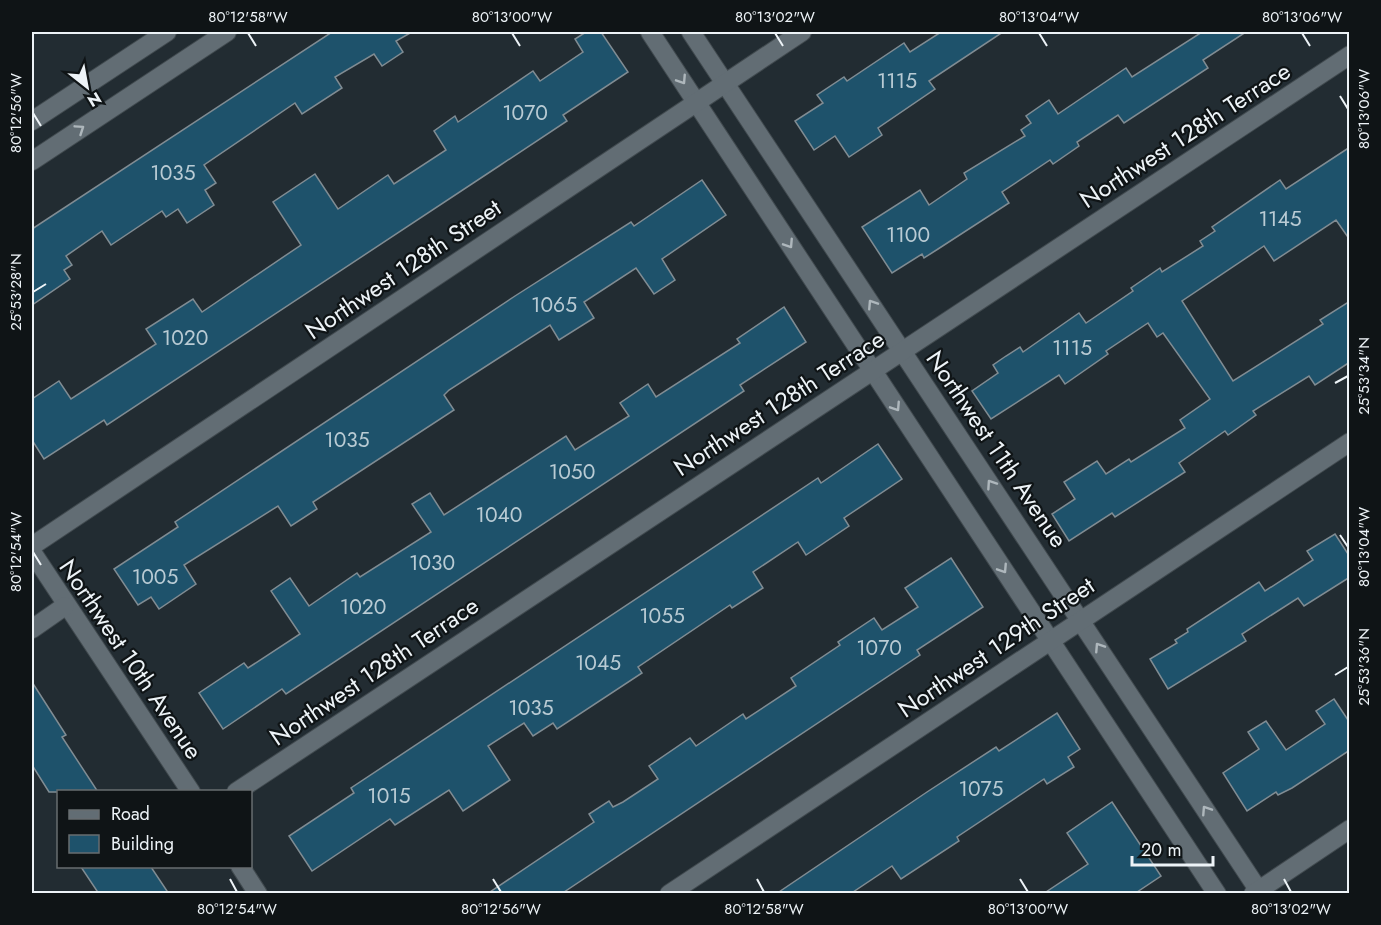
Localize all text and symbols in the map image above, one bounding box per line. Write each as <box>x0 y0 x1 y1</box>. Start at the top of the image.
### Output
text: 80°12'58"W <box>208 6 288 28</box>
text: 80°13'00"W <box>472 6 552 28</box>
text: 80°13'02"W <box>735 6 815 28</box>
text: 80°13'04"W <box>999 6 1079 28</box>
text: 80°13'06"W <box>1262 6 1342 28</box>
street label: Northwest 128th Terrace <box>1073 54 1297 216</box>
north arrow <box>57 57 117 117</box>
house number: 1115 <box>877 66 917 96</box>
text: 80°13'06"W <box>1353 69 1375 149</box>
text: 80°12'56"W <box>5 73 27 153</box>
one-way arrow <box>674 74 685 85</box>
text: N <box>83 86 106 113</box>
house number: 1070 <box>502 98 548 128</box>
one-way arrow <box>74 124 84 136</box>
house number: 1035 <box>150 158 196 188</box>
street label: Northwest 128th Street <box>298 190 508 348</box>
house number: 1145 <box>1259 204 1302 234</box>
house number: 1100 <box>886 220 930 250</box>
one-way arrow <box>781 237 792 248</box>
text: 25°53'28"N <box>5 253 27 331</box>
house number: 1065 <box>531 290 577 320</box>
one-way arrow <box>868 300 879 311</box>
street label: Northwest 128th Terrace <box>667 322 891 484</box>
house number: 1020 <box>162 323 208 353</box>
house number: 1115 <box>1052 333 1092 363</box>
text: 25°53'34"N <box>1353 337 1375 415</box>
street label: Northwest 11th Avenue <box>918 343 1076 555</box>
one-way arrow <box>888 400 899 411</box>
house number: 1035 <box>324 425 370 455</box>
house number: 1050 <box>549 457 595 487</box>
one-way arrow <box>987 480 998 491</box>
house number: 1040 <box>476 500 522 530</box>
text: 80°13'04"W <box>1353 507 1375 587</box>
text: 80°12'54"W <box>5 512 27 592</box>
house number: 1030 <box>409 548 455 578</box>
street label: Northwest 10th Avenue <box>51 552 211 766</box>
house number: 1005 <box>132 562 178 592</box>
one-way arrow <box>996 562 1007 573</box>
street label: Northwest 129th Street <box>891 568 1101 726</box>
street label: Northwest 128th Terrace <box>263 588 485 754</box>
house number: 1020 <box>340 592 386 622</box>
house number: 1055 <box>639 601 685 631</box>
text: 25°53'36"N <box>1353 628 1375 706</box>
house number: 1070 <box>856 633 902 663</box>
one-way arrow <box>1095 642 1106 653</box>
house number: 1045 <box>575 648 621 678</box>
house number: 1035 <box>508 693 554 723</box>
house number: 1075 <box>959 774 1003 804</box>
house number: 1015 <box>367 781 411 811</box>
legend <box>57 790 252 868</box>
text: Road <box>111 801 150 827</box>
one-way arrow <box>1202 805 1213 816</box>
scale bar <box>1132 829 1213 867</box>
text: Building <box>111 831 174 857</box>
text: 20 m <box>1141 837 1181 863</box>
text: 80°12'54"W <box>197 898 277 920</box>
text: 80°12'56"W <box>461 898 541 920</box>
text: 80°12'58"W <box>724 898 804 920</box>
text: 80°13'00"W <box>988 898 1068 920</box>
text: 80°13'02"W <box>1251 898 1331 920</box>

